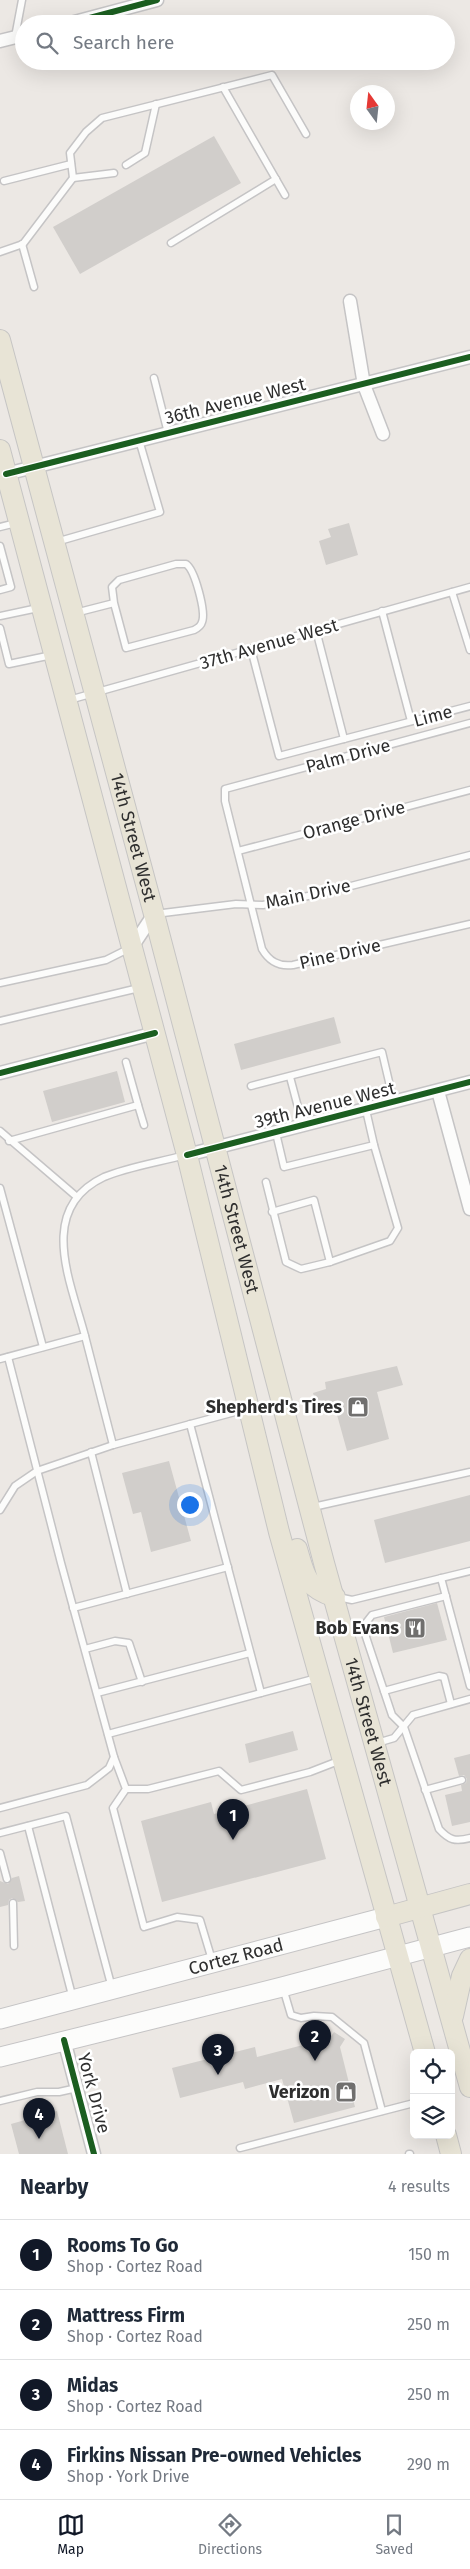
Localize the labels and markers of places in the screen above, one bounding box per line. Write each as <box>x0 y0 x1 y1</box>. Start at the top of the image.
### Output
shop icon: Shepherd's Tires <box>346 1395 370 1419</box>
place label: Shepherd's Tires <box>206 1396 342 1418</box>
restaurant icon: Bob Evans <box>403 1616 427 1640</box>
place label: Bob Evans <box>315 1617 399 1639</box>
pin: 1 <box>217 1799 249 1840</box>
pin: 2 <box>299 2020 331 2061</box>
pin: 3 <box>202 2034 234 2075</box>
shop icon: Verizon <box>334 2080 358 2104</box>
place label: Verizon <box>268 2081 330 2103</box>
pin: 4 <box>23 2098 55 2139</box>

